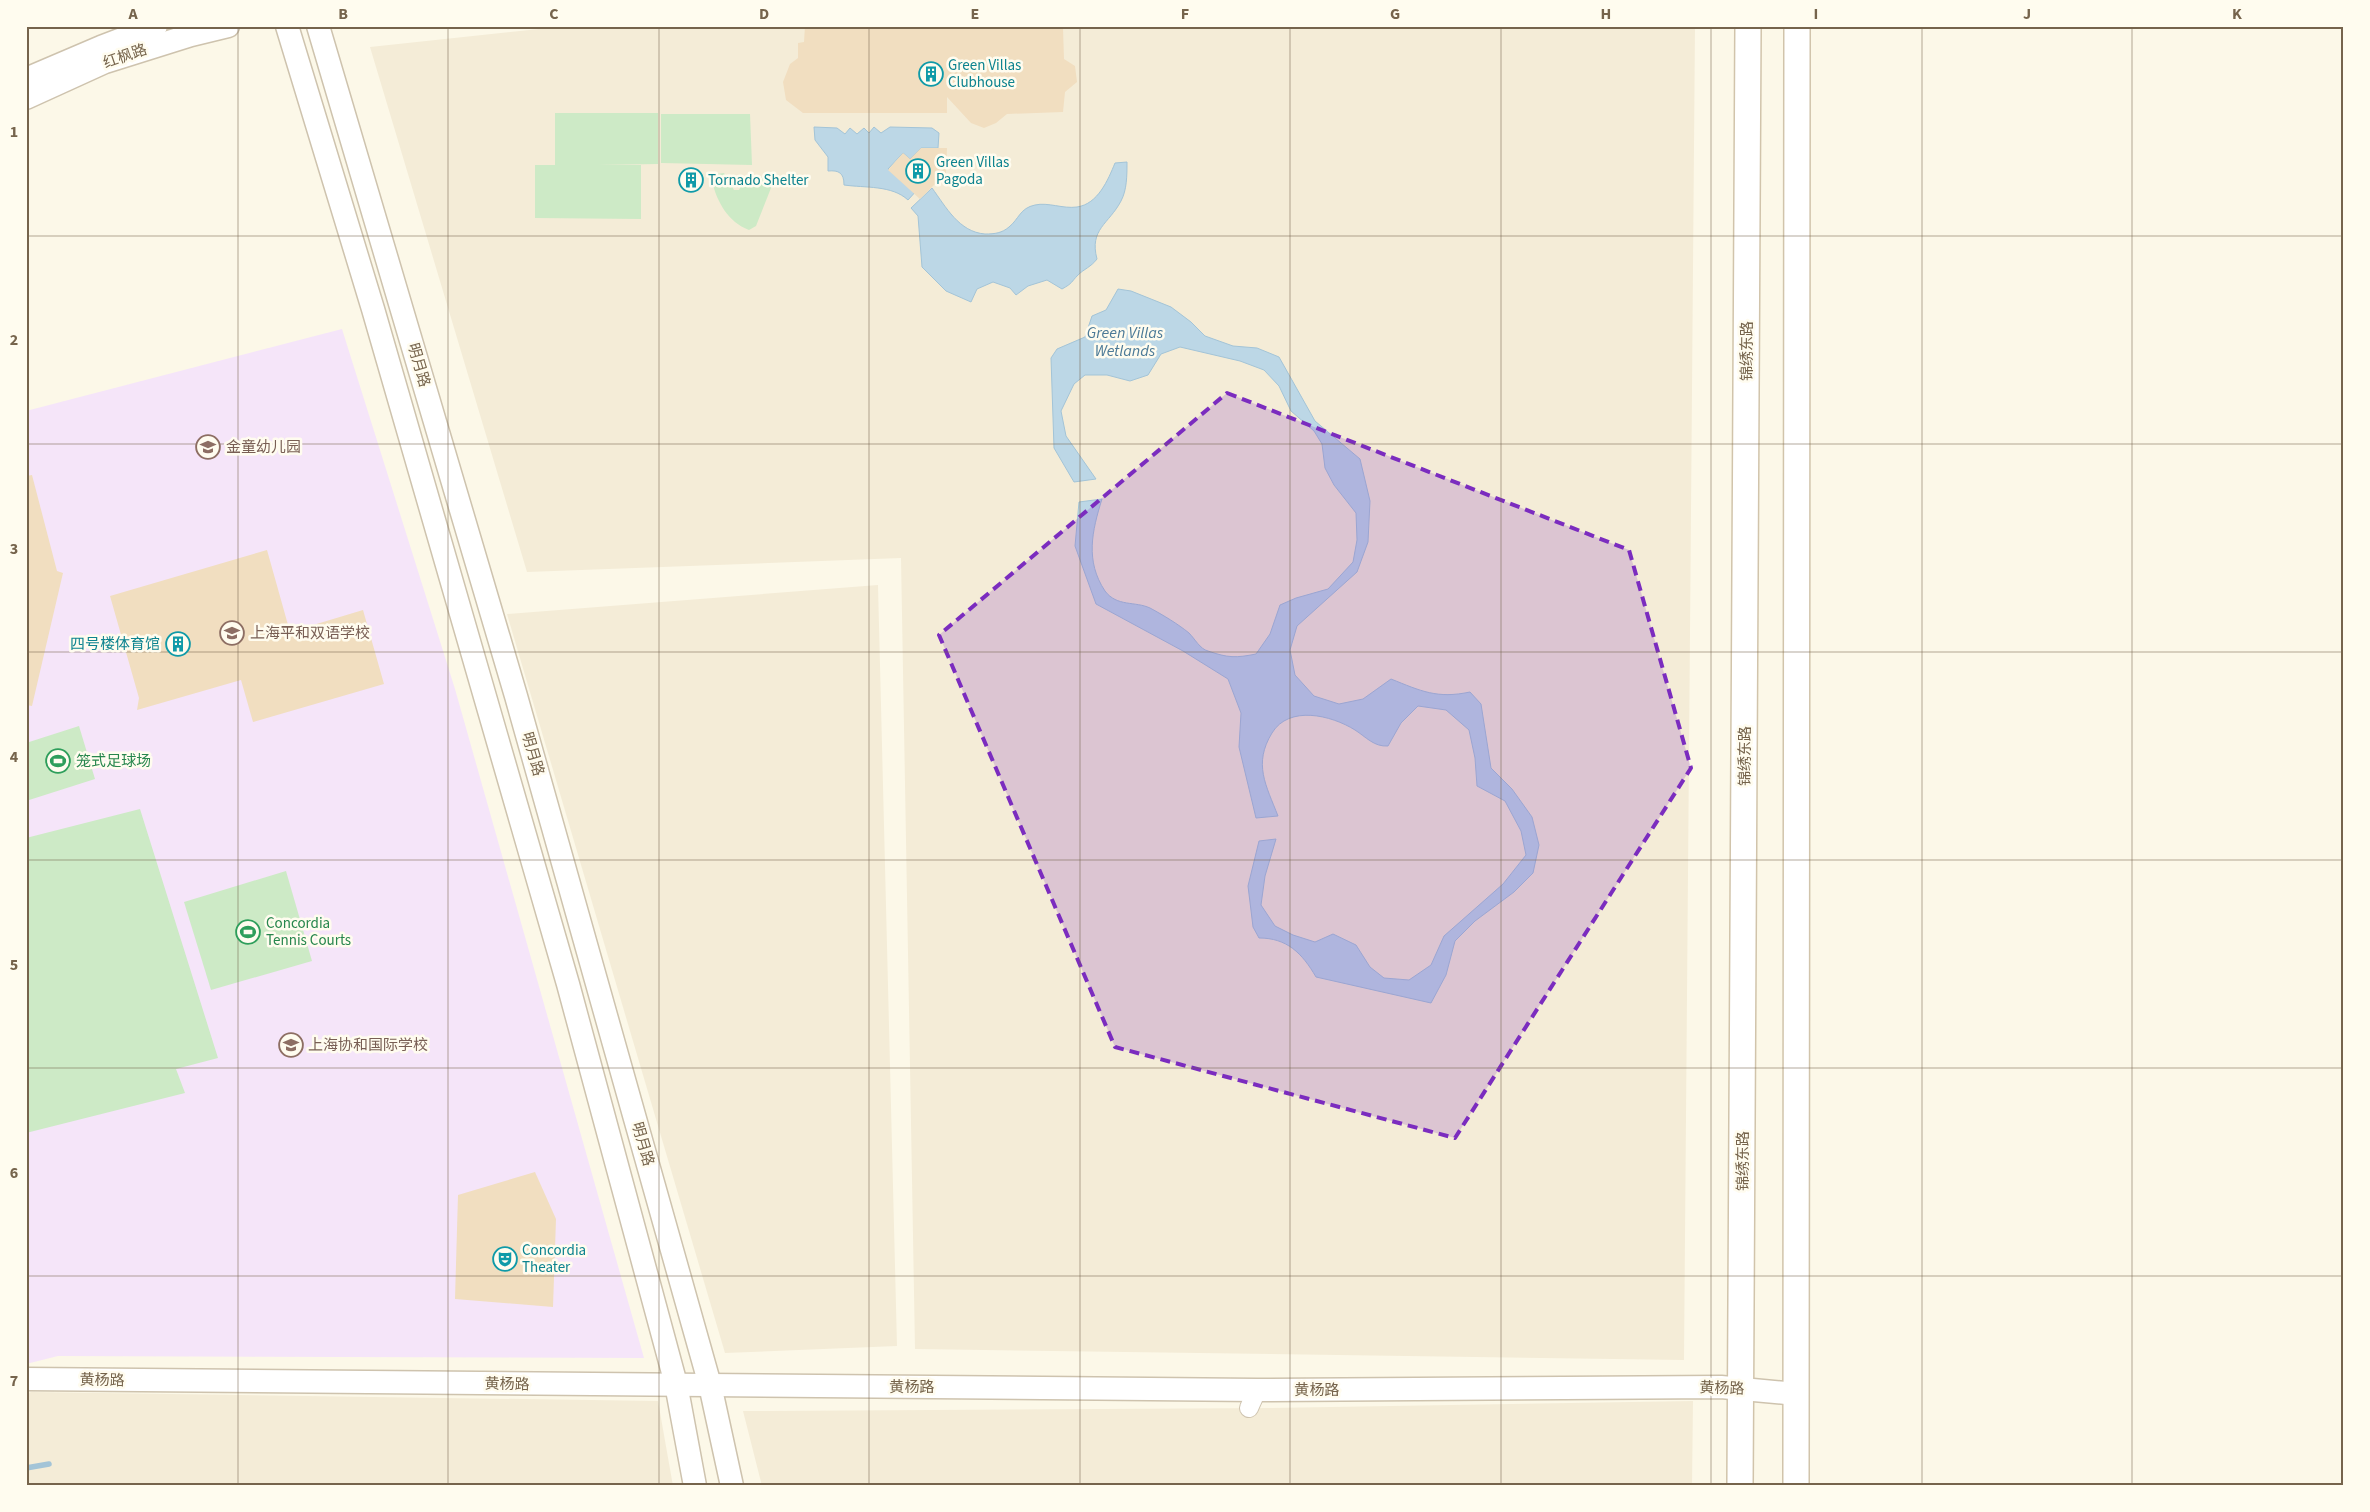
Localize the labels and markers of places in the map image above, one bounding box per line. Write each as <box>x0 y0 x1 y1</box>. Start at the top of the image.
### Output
place label: Green Villas Clubhouse <box>948 55 1021 93</box>
building icon: Green Villas Clubhouse <box>918 61 944 87</box>
place label: Green Villas Pagoda <box>936 152 1009 190</box>
building icon: Green Villas Pagoda <box>905 158 931 184</box>
building icon: Tornado Shelter <box>678 167 704 193</box>
place label: Tornado Shelter <box>708 170 809 191</box>
school or university icon: 金童幼儿园 <box>195 434 221 460</box>
place label: 金童幼儿园 <box>226 437 301 458</box>
school or university icon: 上海平和双语学校 <box>219 620 245 646</box>
place label: 上海平和双语学校 <box>250 623 370 644</box>
building icon: 四号楼体育馆 <box>165 631 191 657</box>
place label: 四号楼体育馆 <box>70 634 160 655</box>
sports icon: 笼式足球场 <box>45 748 71 774</box>
place label: 笼式足球场 <box>76 751 151 772</box>
place label: Concordia Tennis Courts <box>266 913 351 951</box>
sports icon: Concordia Tennis Courts <box>235 919 261 945</box>
school or university icon: 上海协和国际学校 <box>278 1032 304 1058</box>
place label: 上海协和国际学校 <box>308 1035 428 1056</box>
place label: Concordia Theater <box>522 1240 586 1278</box>
theatre icon: Concordia Theater <box>492 1246 518 1272</box>

